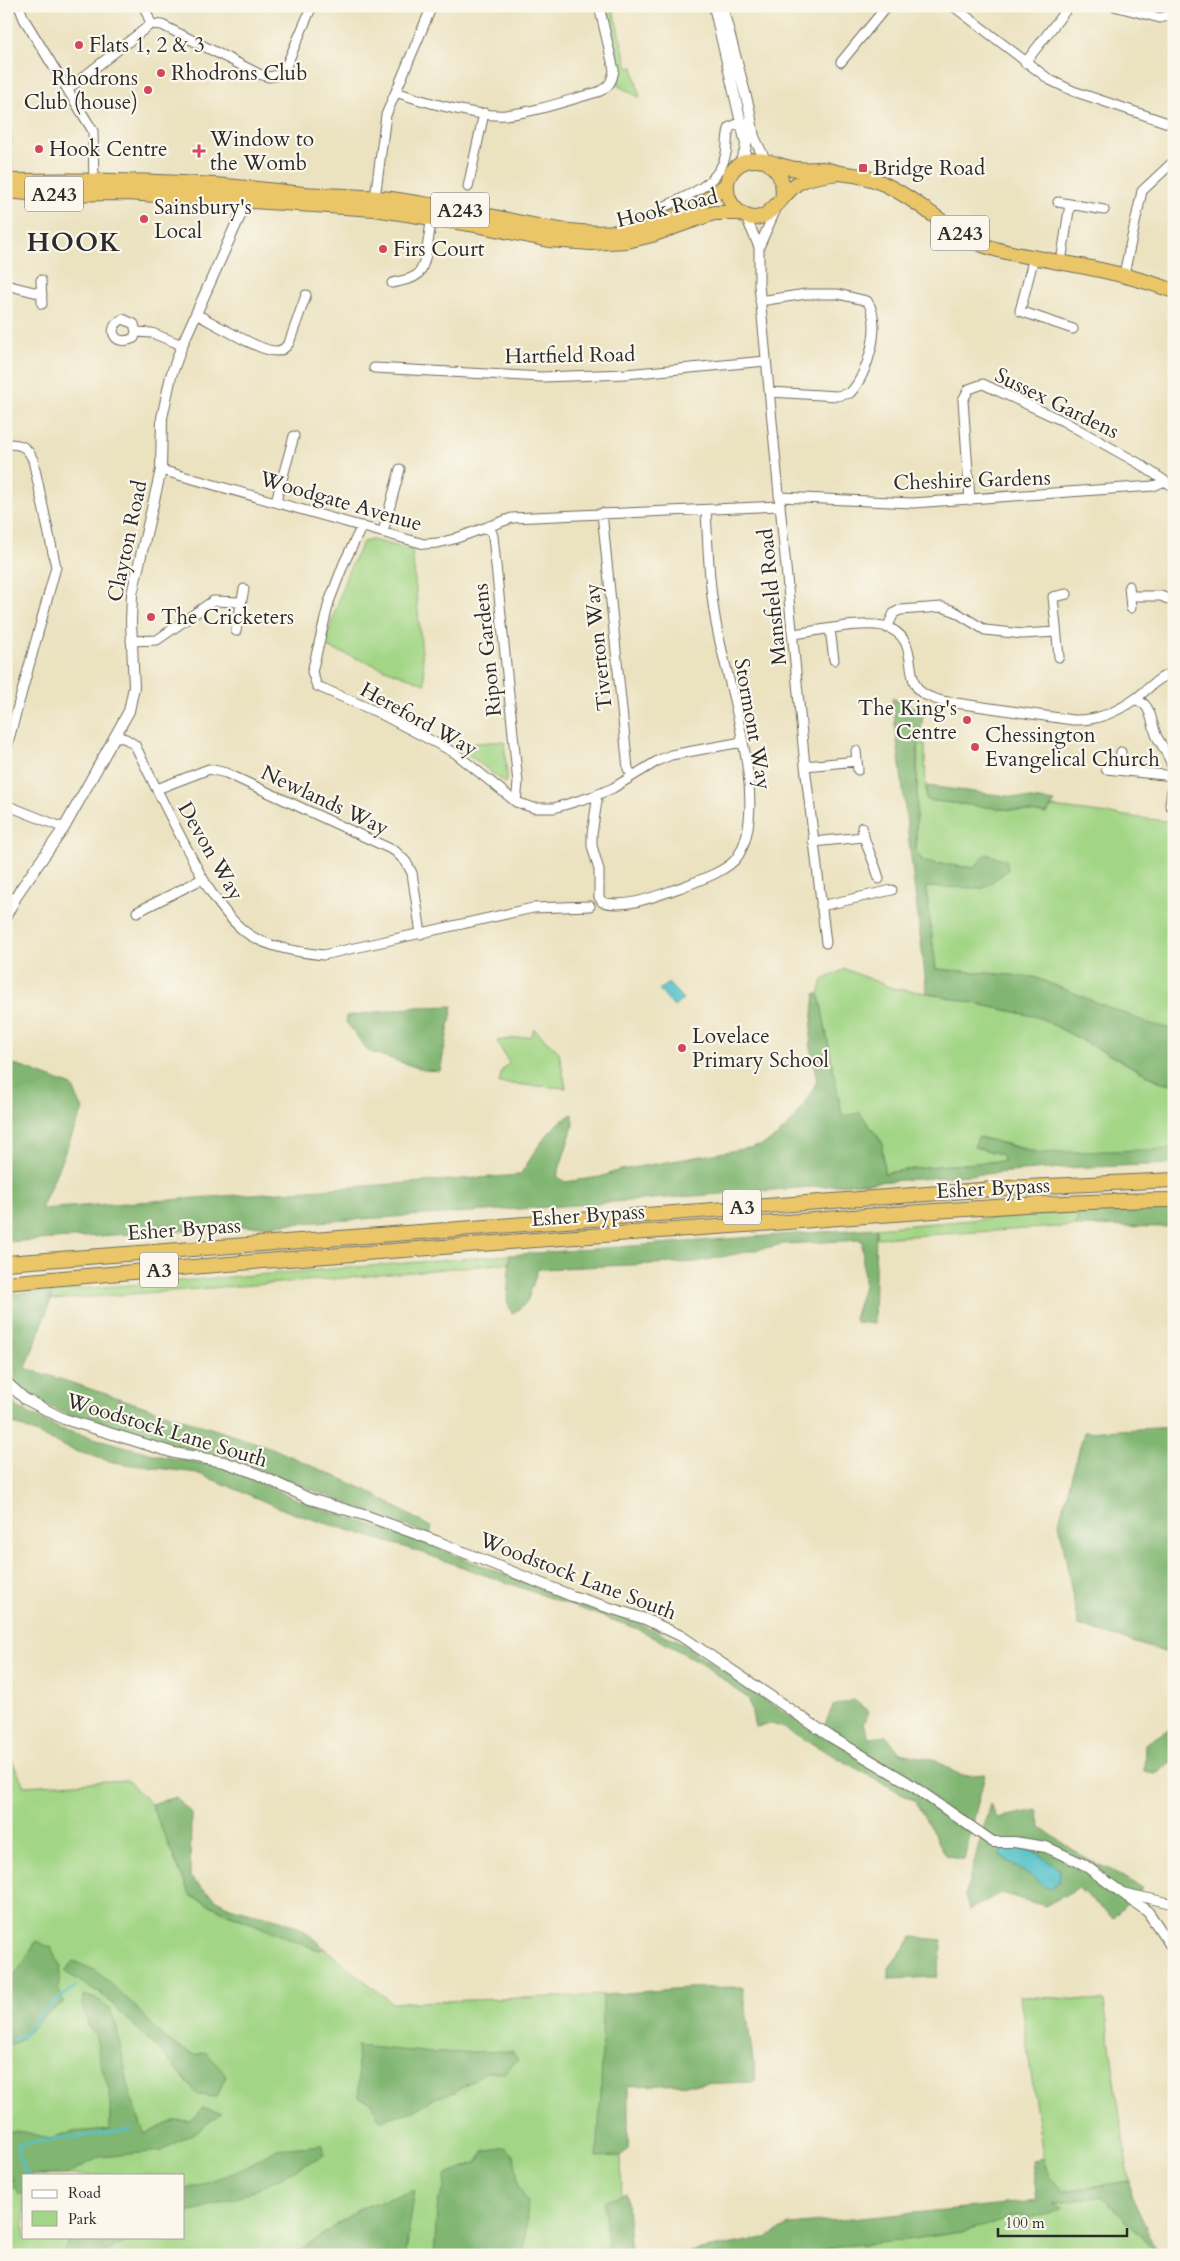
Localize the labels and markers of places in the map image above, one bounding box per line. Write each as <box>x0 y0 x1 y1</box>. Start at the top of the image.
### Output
place label: Flats 1, 2 & 3 <box>89 31 205 60</box>
marker: Flats 1, 2 & 3 <box>73 39 85 51</box>
place label: Rhodrons Club <box>171 59 307 88</box>
place label: Rhodrons Club (house) <box>24 64 138 117</box>
marker: Rhodrons Club <box>155 67 167 79</box>
marker: Rhodrons Club (house) <box>142 84 154 96</box>
place label: Window to the Womb <box>209 125 314 178</box>
place label: Hook Centre <box>49 135 168 164</box>
marker: Hook Centre <box>33 143 45 155</box>
marker: Window to the Womb <box>192 144 206 158</box>
place label: Bridge Road <box>873 154 985 183</box>
marker: Bridge Road <box>857 162 869 174</box>
place label: Sainsbury's Local <box>154 193 252 246</box>
marker: Sainsbury's Local <box>138 213 150 225</box>
place label: Firs Court <box>393 235 485 264</box>
marker: Firs Court <box>377 243 389 255</box>
place label: The Cricketers <box>161 603 294 632</box>
marker: The Cricketers <box>145 611 157 623</box>
place label: The King's Centre <box>858 694 957 747</box>
marker: The King's Centre <box>961 714 973 726</box>
place label: Chessington Evangelical Church <box>985 721 1160 774</box>
marker: Chessington Evangelical Church <box>969 741 981 753</box>
place label: Lovelace Primary School <box>692 1022 829 1075</box>
marker: Lovelace Primary School <box>676 1042 688 1054</box>

